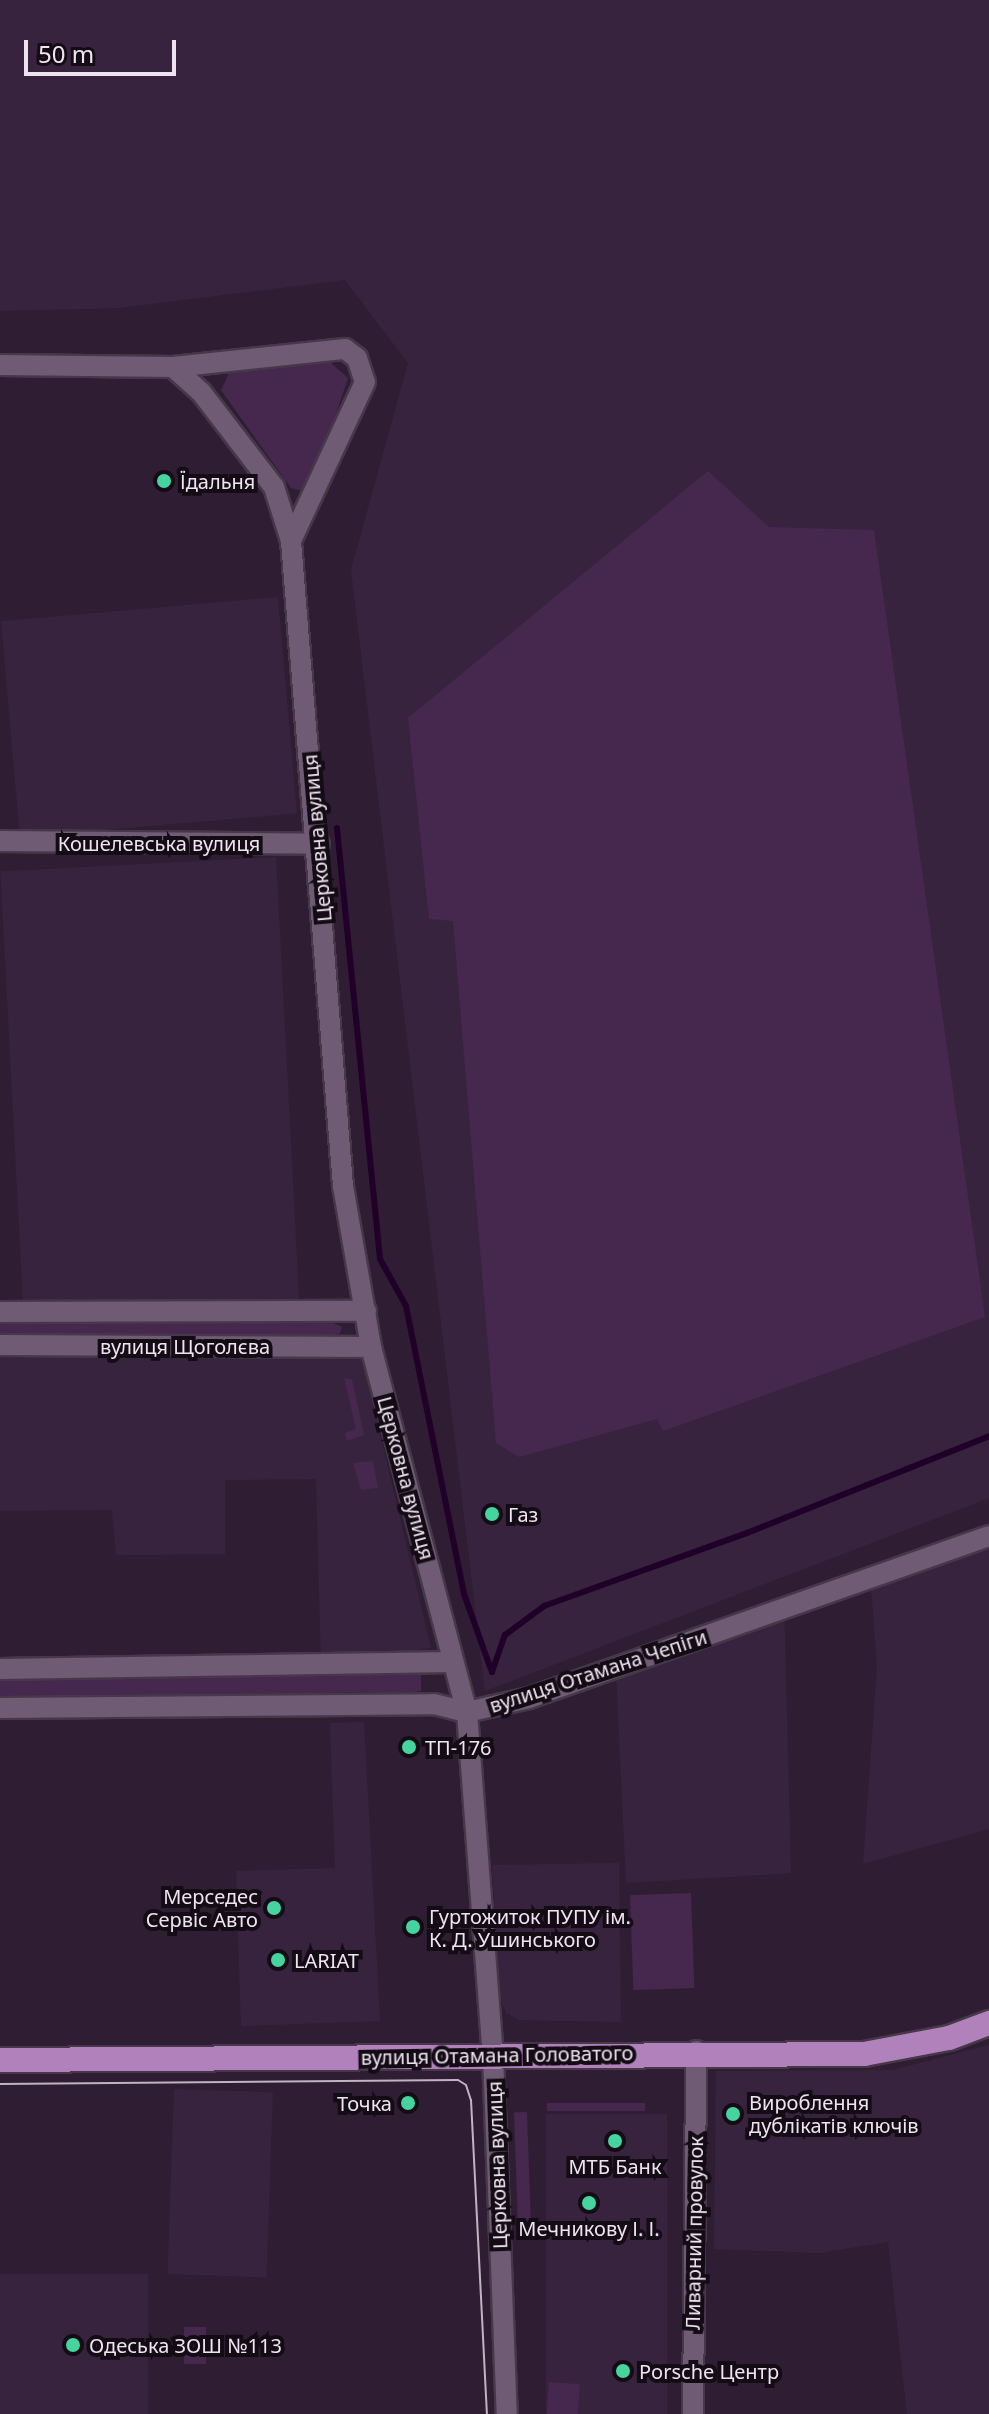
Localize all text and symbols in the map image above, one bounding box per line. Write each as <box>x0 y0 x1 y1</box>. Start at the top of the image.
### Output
scale bar <box>28 24 180 74</box>
text: 50 m <box>38 37 94 70</box>
place label: Їдальня <box>180 469 255 493</box>
marker: Їдальня <box>155 472 173 490</box>
street label: Церковна вулиця <box>298 753 336 923</box>
street label: Кошелевська вулиця <box>58 831 260 855</box>
street label: вулиця Щоголєва <box>100 1334 270 1358</box>
street label: Церковна вулиця <box>373 1394 439 1562</box>
place label: Газ <box>508 1502 538 1526</box>
marker: Газ <box>483 1505 501 1523</box>
street label: вулиця Отамана Чепіги <box>486 1625 710 1717</box>
place label: ТП-176 <box>425 1735 492 1759</box>
marker: ТП-176 <box>400 1738 418 1756</box>
place label: Мерседес Сервіс Авто <box>146 1884 258 1931</box>
marker: Мерседес Сервіс Авто <box>265 1899 283 1917</box>
place label: Гуртожиток ПУПУ ім. К. Д. Ушинського <box>429 1904 631 1951</box>
marker: Гуртожиток ПУПУ ім. К. Д. Ушинського <box>404 1918 422 1936</box>
place label: LARIAT <box>294 1948 359 1972</box>
marker: LARIAT <box>269 1951 287 1969</box>
street label: вулиця Отамана Головатого <box>361 2041 633 2069</box>
street label: Церковна вулиця <box>482 2081 512 2249</box>
place label: Вироблення дублікатів ключів <box>749 2090 919 2137</box>
place label: Точка <box>337 2091 392 2115</box>
marker: Точка <box>399 2094 417 2112</box>
marker: Вироблення дублікатів ключів <box>724 2105 742 2123</box>
marker: МТБ Банк <box>606 2132 624 2150</box>
street label: Ливарний провулок <box>680 2136 708 2330</box>
place label: МТБ Банк <box>568 2154 662 2178</box>
marker: Мечникову І. І. <box>580 2194 598 2212</box>
place label: Мечникову І. І. <box>518 2216 660 2240</box>
place label: Одеська ЗОШ №113 <box>89 2333 282 2357</box>
marker: Одеська ЗОШ №113 <box>64 2336 82 2354</box>
place label: Porsche Центр <box>639 2359 779 2383</box>
marker: Porsche Центр <box>614 2362 632 2380</box>

